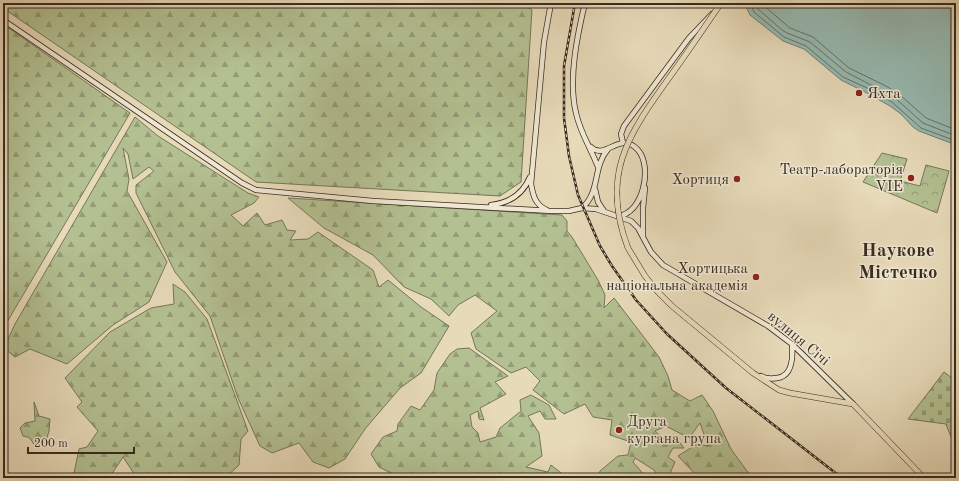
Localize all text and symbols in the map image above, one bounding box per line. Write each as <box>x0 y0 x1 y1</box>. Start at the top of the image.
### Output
place label: Яхта <box>867 87 901 102</box>
marker: Яхта <box>854 88 864 98</box>
place label: Театр-лабораторія VIE <box>779 163 903 195</box>
place label: Хортиця <box>672 173 729 188</box>
marker: Театр-лабораторія VIE <box>906 173 916 183</box>
marker: Хортиця <box>732 174 742 184</box>
district label: Наукове Містечко <box>858 242 938 283</box>
place label: Хортицька національна академія <box>606 262 749 294</box>
marker: Хортицька національна академія <box>751 272 761 282</box>
street label: вулиця Січі <box>764 309 832 369</box>
place label: Друга кургана група <box>627 415 722 447</box>
marker: Друга кургана група <box>614 425 624 435</box>
scale bar <box>28 429 134 455</box>
text: 200 m <box>34 438 68 450</box>

